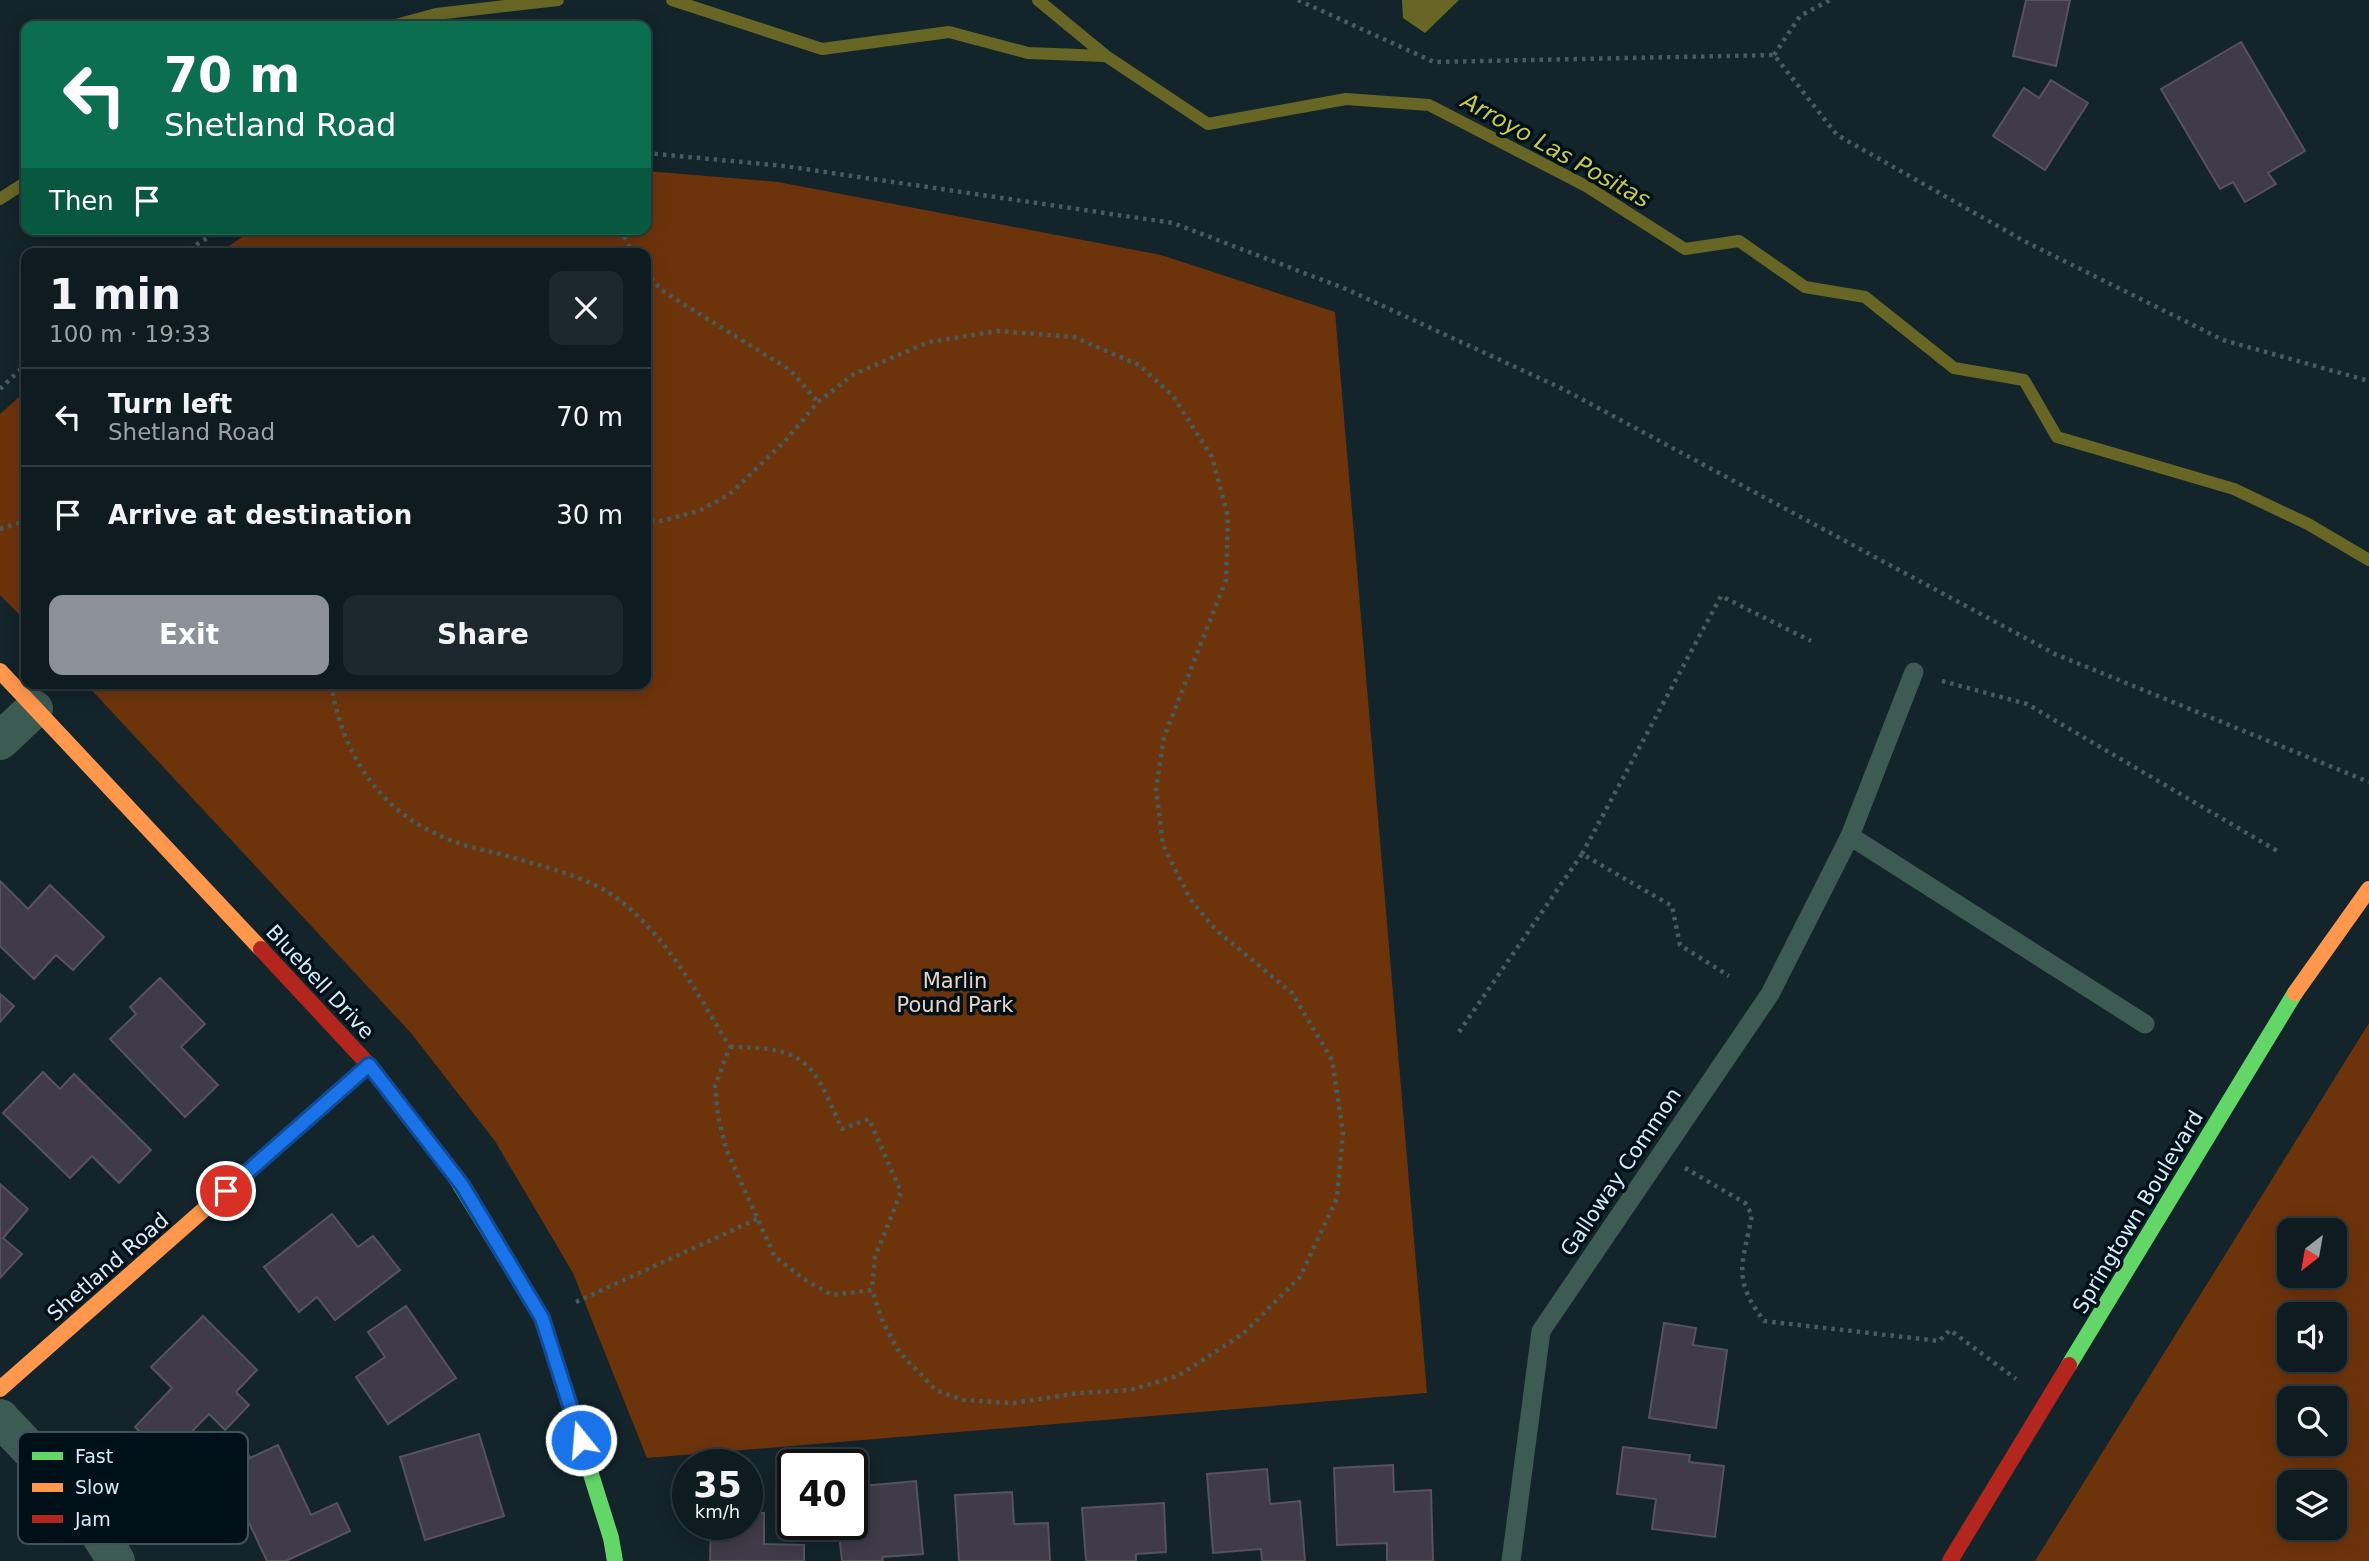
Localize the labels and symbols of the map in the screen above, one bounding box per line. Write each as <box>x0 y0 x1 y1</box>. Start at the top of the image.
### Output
water label: Arroyo Las Positas <box>1456 86 1655 213</box>
street label: Bluebell Drive <box>261 920 379 1044</box>
park label: Marlin Pound Park <box>897 969 1014 1017</box>
street label: Galloway Common <box>1556 1083 1686 1261</box>
street label: Springtown Boulevard <box>2068 1106 2208 1318</box>
pin <box>196 1161 256 1221</box>
street label: Shetland Road <box>43 1208 173 1326</box>
north arrow <box>2277 1218 2347 1288</box>
position arrow <box>544 1403 618 1477</box>
legend <box>18 1432 248 1544</box>
text: Fast <box>75 1445 113 1467</box>
speed limit sign: 40 <box>777 1449 868 1540</box>
text: Slow <box>75 1476 120 1498</box>
text: Jam <box>74 1508 111 1530</box>

